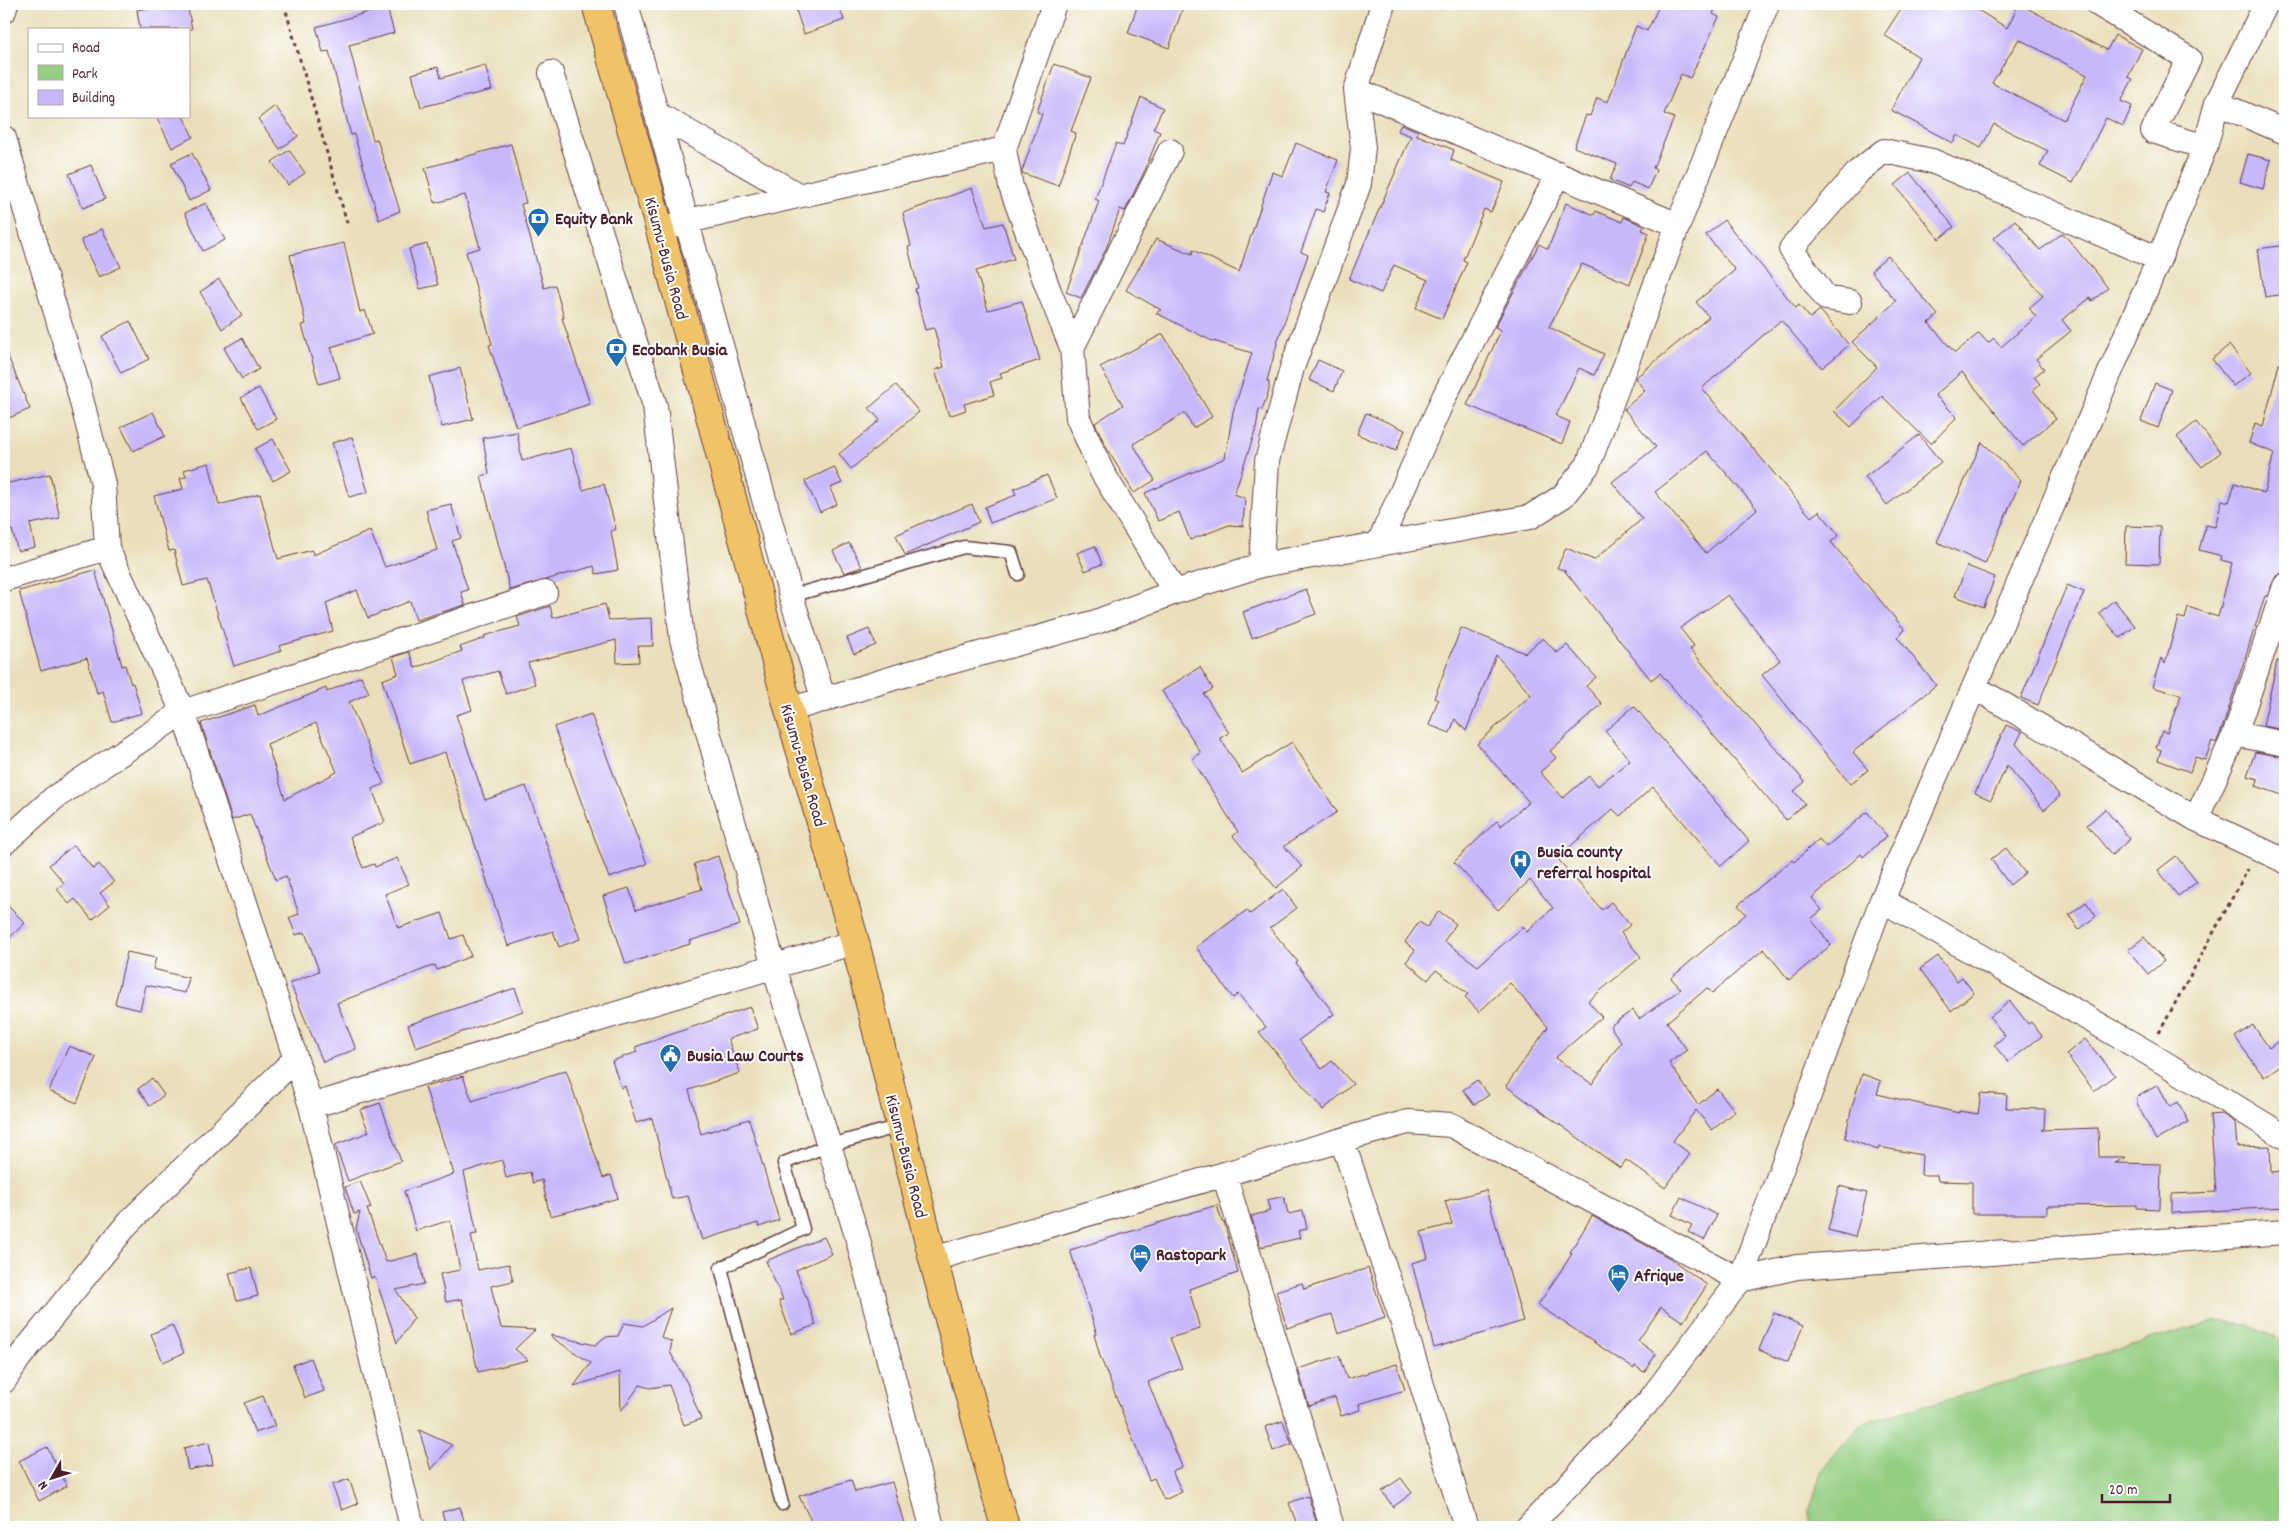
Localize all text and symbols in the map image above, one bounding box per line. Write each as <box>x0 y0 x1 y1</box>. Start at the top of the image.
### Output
legend <box>28 28 190 118</box>
text: Road <box>72 38 100 60</box>
text: Park <box>72 64 98 86</box>
text: Building <box>72 88 115 110</box>
street label: Kisumu-Busia Road <box>636 194 693 323</box>
bank icon: Equity Bank <box>527 206 551 237</box>
place label: Equity Bank <box>555 208 634 233</box>
bank icon: Ecobank Busia <box>604 337 628 368</box>
place label: Ecobank Busia <box>632 339 728 364</box>
street label: Kisumu-Busia Road <box>772 701 831 830</box>
place label: Busia county referral hospital <box>1537 841 1652 887</box>
hospital icon: Busia county referral hospital <box>1509 849 1533 880</box>
public building icon: Busia Law Courts <box>659 1043 683 1074</box>
place label: Busia Law Courts <box>687 1045 804 1070</box>
street label: Kisumu-Busia Road <box>877 1092 932 1221</box>
hotel icon: Rastopark <box>1128 1242 1152 1273</box>
place label: Rastopark <box>1156 1244 1227 1269</box>
hotel icon: Afrique <box>1606 1263 1630 1294</box>
place label: Afrique <box>1634 1265 1684 1290</box>
north arrow <box>28 1454 78 1504</box>
scale bar <box>2102 1471 2169 1503</box>
text: N <box>33 1476 53 1494</box>
text: 20 m <box>2109 1480 2137 1502</box>

